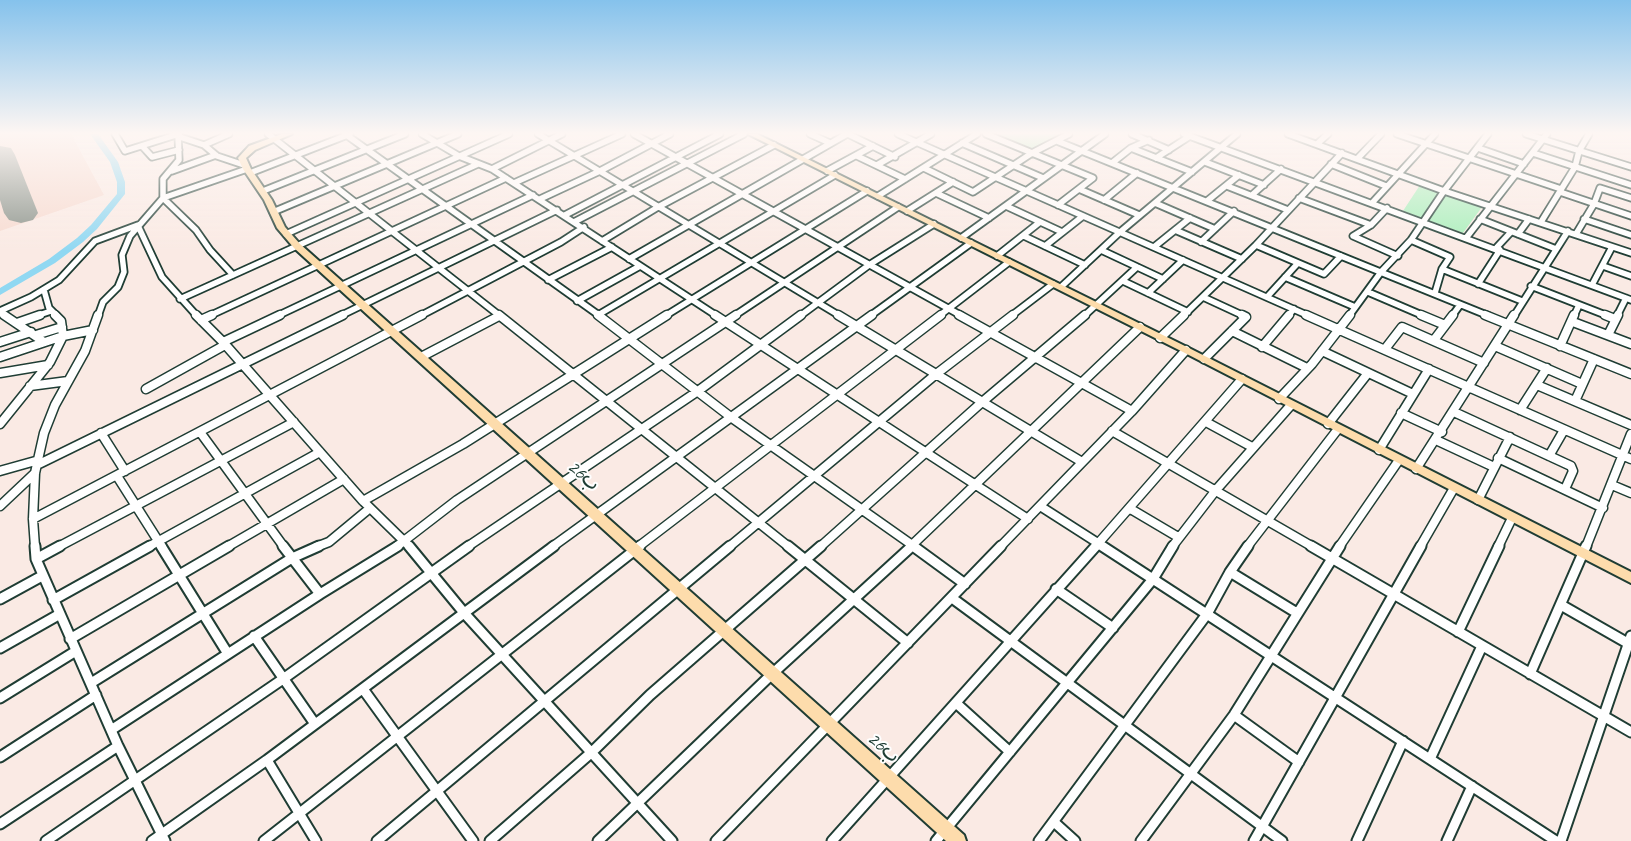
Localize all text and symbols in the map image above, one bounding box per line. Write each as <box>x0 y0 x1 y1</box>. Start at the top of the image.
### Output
street label: 26ب <box>562 455 604 497</box>
street label: 26ب <box>862 727 904 769</box>

